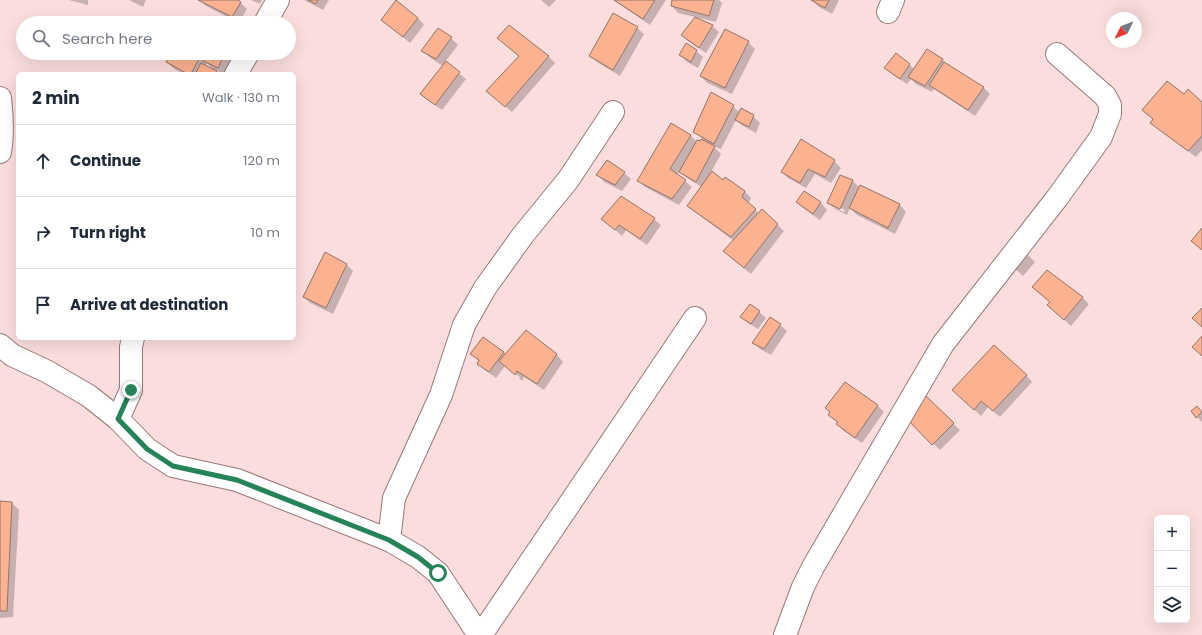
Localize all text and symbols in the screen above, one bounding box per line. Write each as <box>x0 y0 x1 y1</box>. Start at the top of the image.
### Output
north arrow <box>1106 12 1142 48</box>
search box <box>16 16 296 60</box>
icon: search <box>30 27 52 49</box>
text: Search here <box>62 28 152 49</box>
text: 2 min <box>32 86 80 110</box>
text: Walk · 130 m <box>202 88 280 107</box>
icon: ahead <box>32 150 54 172</box>
text: Continue <box>70 150 141 171</box>
text: 120 m <box>243 151 280 170</box>
icon: right <box>32 222 54 244</box>
text: Turn right <box>70 222 146 243</box>
text: 10 m <box>251 223 280 242</box>
icon: arrive <box>32 294 54 316</box>
text: Arrive at destination <box>70 294 228 315</box>
route end <box>122 381 140 399</box>
map controls <box>1154 515 1190 623</box>
button: + <box>1154 515 1190 551</box>
button: − <box>1154 551 1190 587</box>
route start <box>429 564 447 582</box>
button: layers <box>1154 587 1190 623</box>

